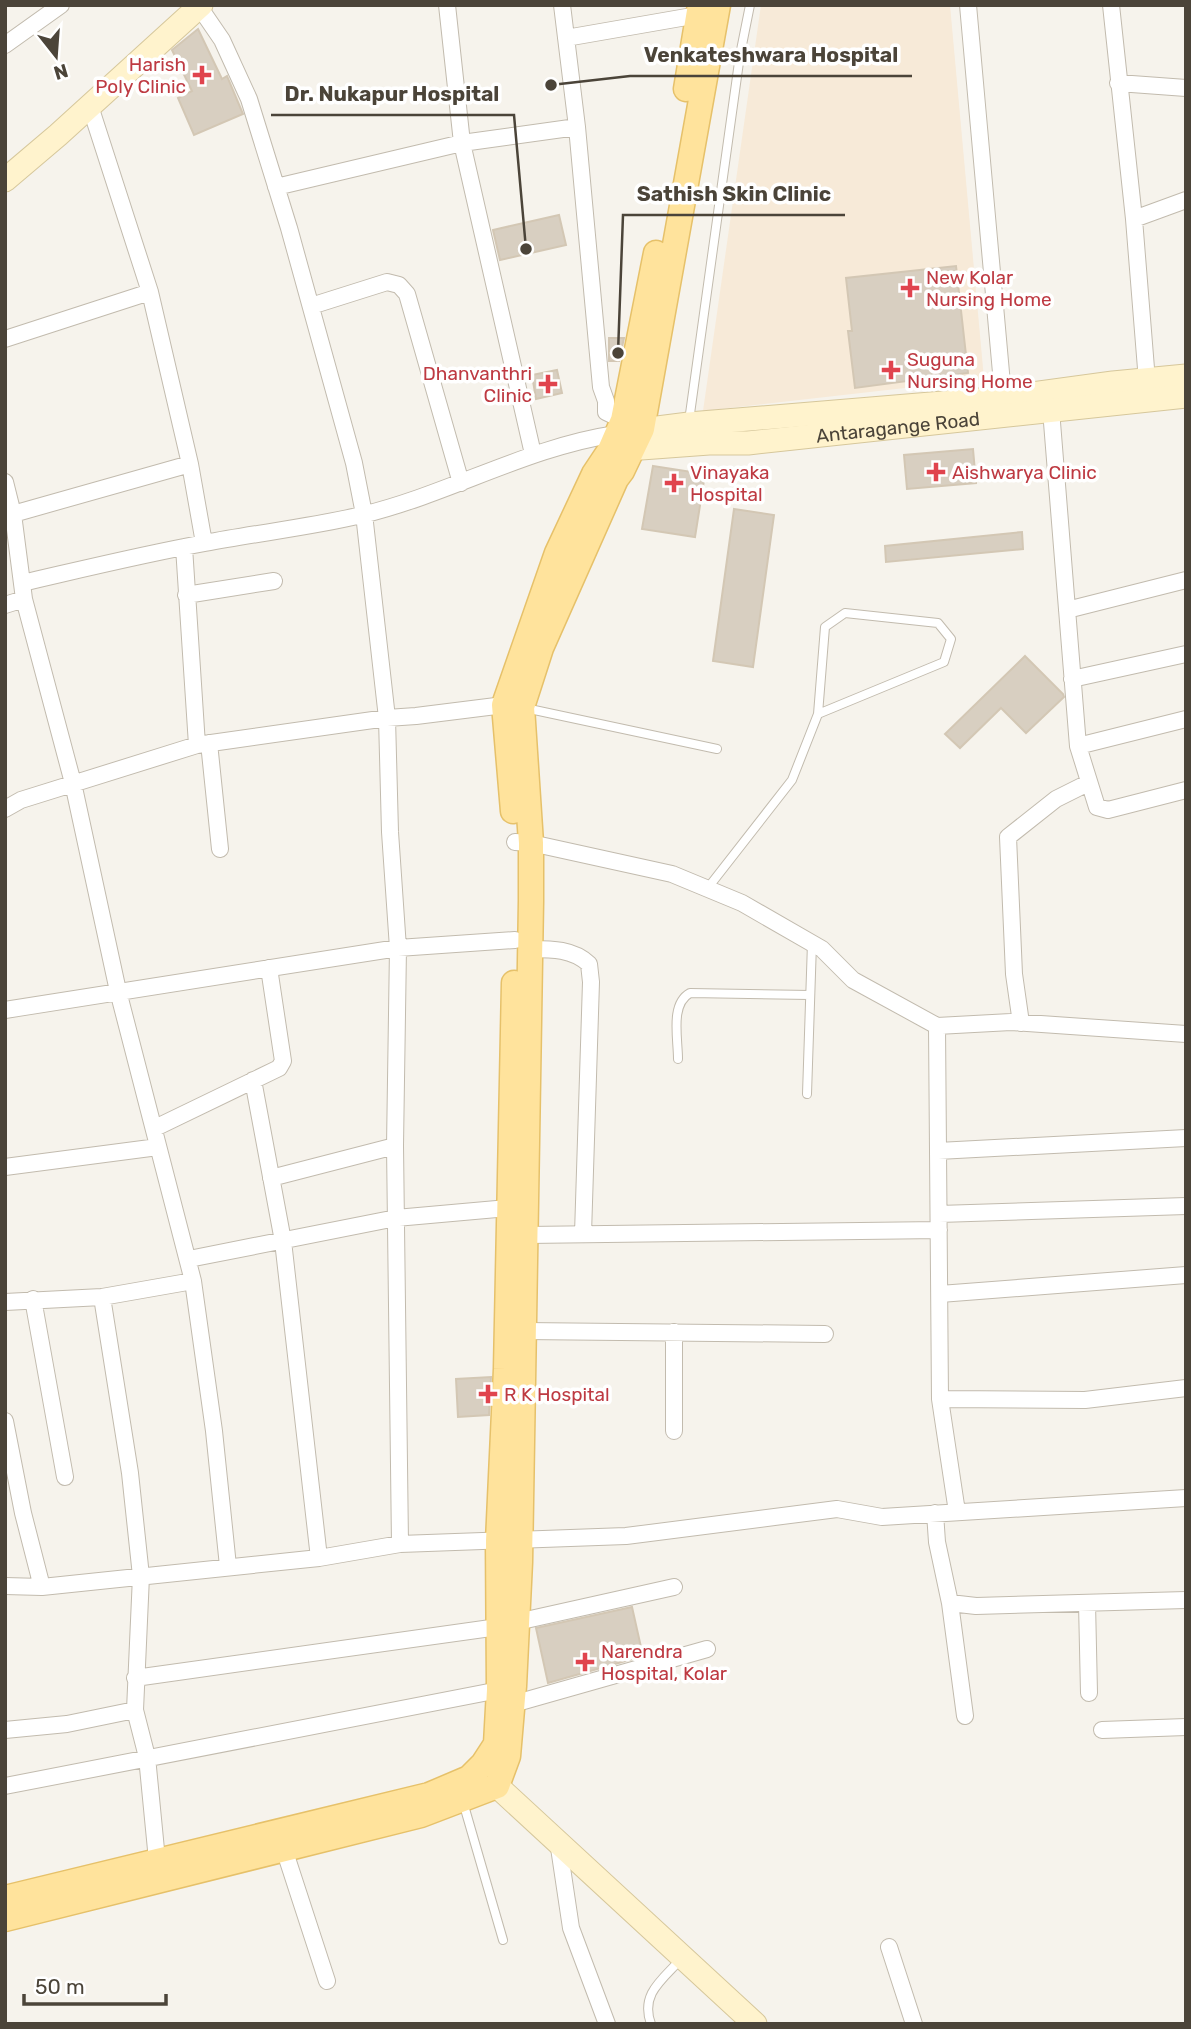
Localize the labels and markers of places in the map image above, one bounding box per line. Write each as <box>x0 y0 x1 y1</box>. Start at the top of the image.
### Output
callout: Venkateshwara Hospital <box>630 34 912 76</box>
place label: Harish Poly Clinic <box>95 53 186 98</box>
marker: Harish Poly Clinic <box>192 65 212 85</box>
callout: Dr. Nukapur Hospital <box>271 73 514 115</box>
callout: Sathish Skin Clinic <box>623 173 845 215</box>
place label: New Kolar Nursing Home <box>926 266 1052 311</box>
marker: New Kolar Nursing Home <box>900 278 920 298</box>
place label: Suguna Nursing Home <box>907 348 1033 393</box>
marker: Suguna Nursing Home <box>881 360 901 380</box>
place label: Dhanvanthri Clinic <box>423 362 532 407</box>
marker: Dhanvanthri Clinic <box>538 374 558 394</box>
place label: Vinayaka Hospital <box>690 461 769 506</box>
place label: Aishwarya Clinic <box>952 461 1097 484</box>
marker: Aishwarya Clinic <box>926 462 946 482</box>
marker: Vinayaka Hospital <box>664 473 684 493</box>
place label: R K Hospital <box>504 1383 610 1406</box>
marker: R K Hospital <box>478 1384 498 1404</box>
place label: Narendra Hospital, Kolar <box>601 1640 728 1685</box>
marker: Narendra Hospital, Kolar <box>575 1652 595 1672</box>

